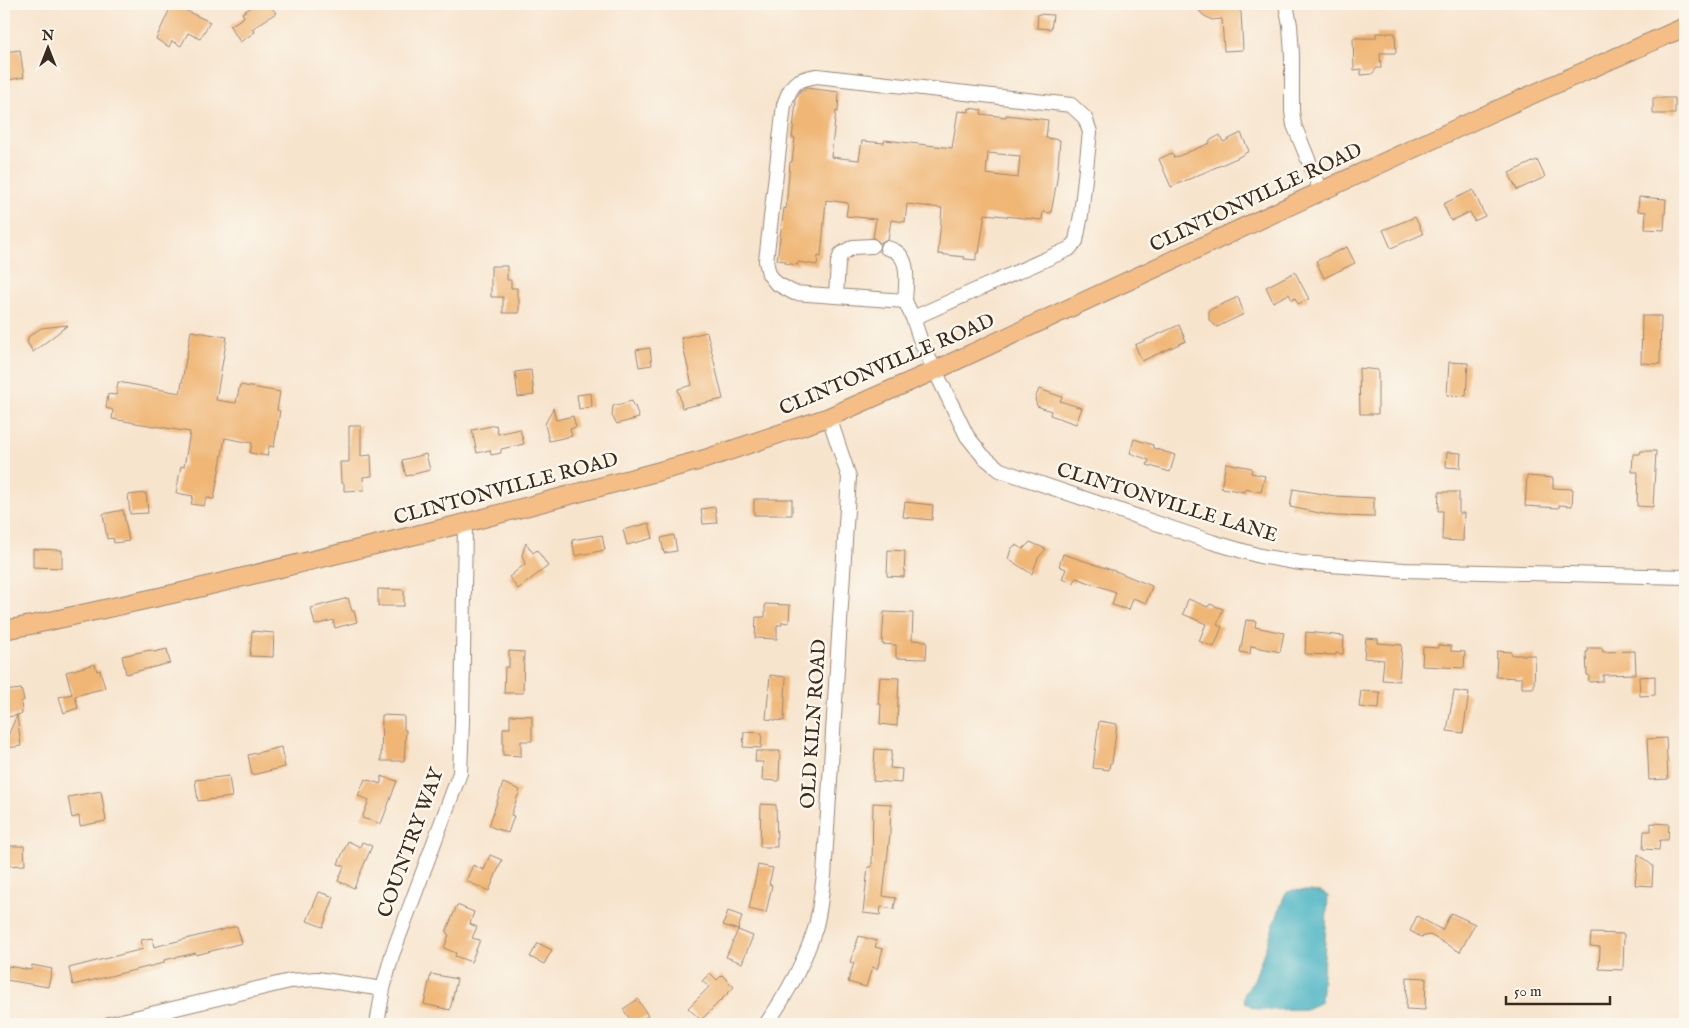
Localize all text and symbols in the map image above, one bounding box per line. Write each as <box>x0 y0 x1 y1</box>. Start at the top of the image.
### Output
north arrow <box>22 22 72 72</box>
text: N <box>41 27 54 45</box>
street label: CLINTONVILLE ROAD <box>1146 138 1366 258</box>
street label: CLINTONVILLE ROAD <box>776 308 998 422</box>
street label: CLINTONVILLE ROAD <box>391 447 621 531</box>
street label: CLINTONVILLE LANE <box>1053 457 1281 549</box>
street label: OLD KILN ROAD <box>796 638 832 810</box>
street label: COUNTRY WAY <box>372 763 450 921</box>
scale bar <box>1506 973 1610 1005</box>
text: 50 m <box>1514 982 1542 1001</box>

